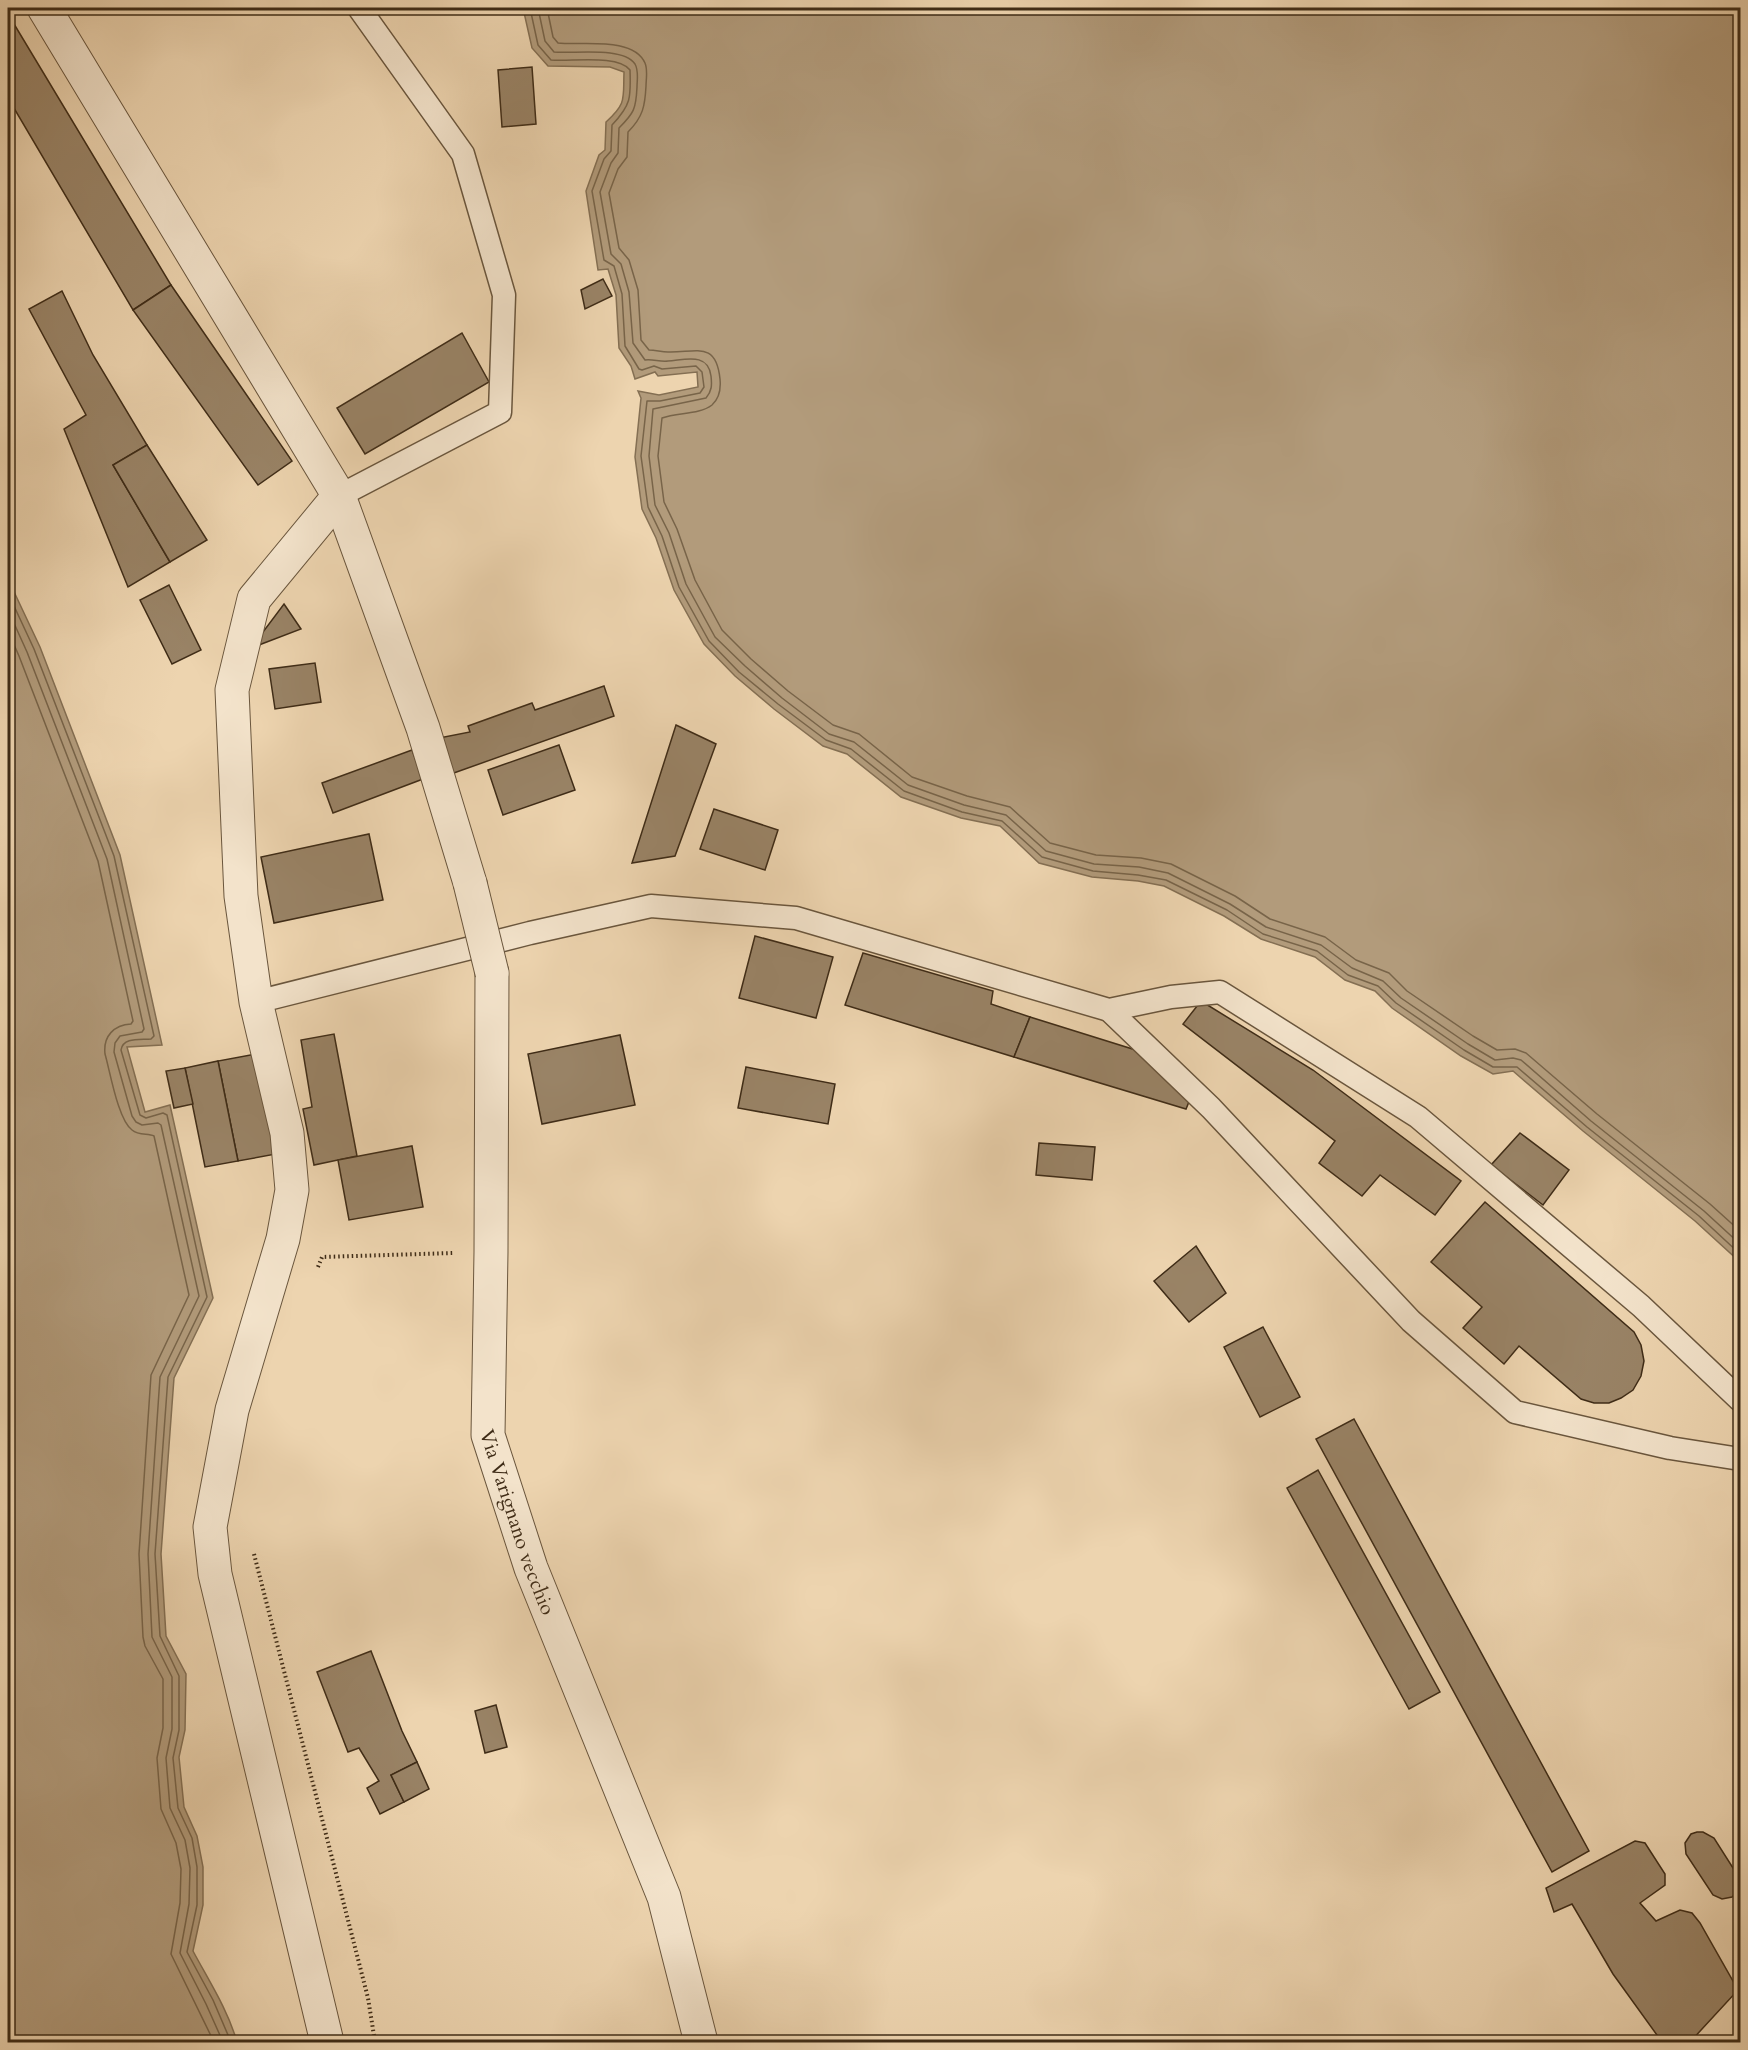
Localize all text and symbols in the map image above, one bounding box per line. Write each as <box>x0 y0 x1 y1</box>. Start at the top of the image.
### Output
street label: Via Varignano vecchio <box>473 1426 562 1619</box>

